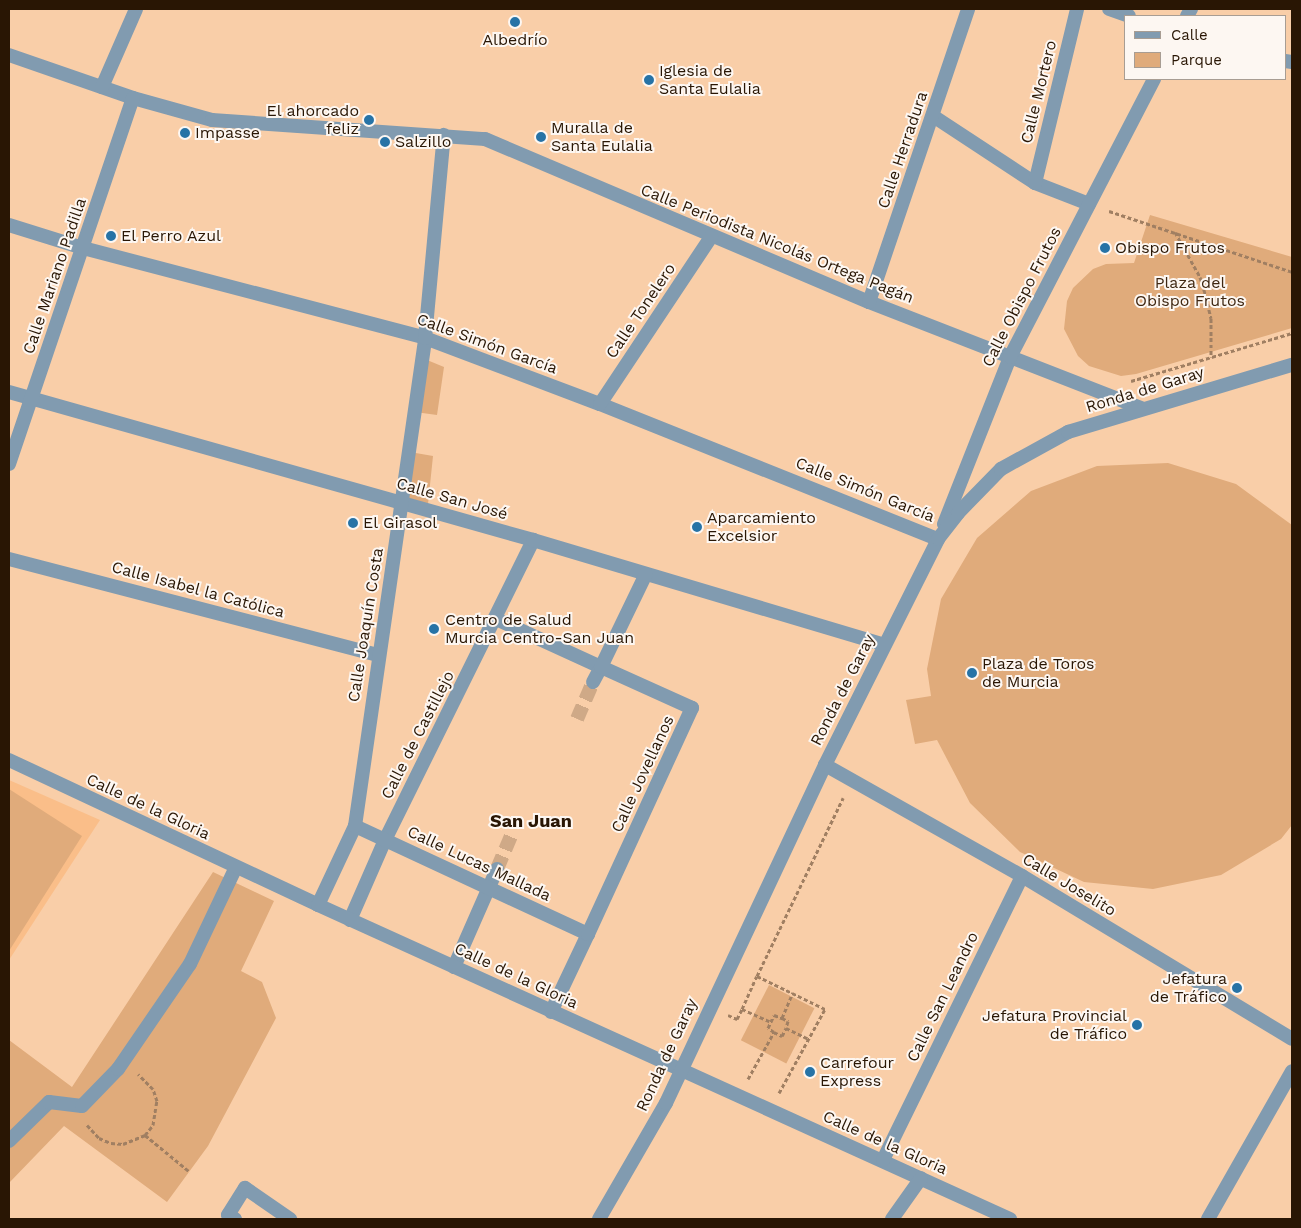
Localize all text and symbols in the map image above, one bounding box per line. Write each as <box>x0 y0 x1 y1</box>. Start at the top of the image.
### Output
legend <box>1124 15 1286 80</box>
marker: Albedrío <box>509 16 521 28</box>
text: Calle <box>1171 26 1208 44</box>
place label: Albedrío <box>482 30 548 50</box>
street label: Calle Mortero <box>1017 38 1061 146</box>
text: Parque <box>1171 51 1222 69</box>
place label: Iglesia de Santa Eulalia <box>659 61 761 99</box>
marker: Iglesia de Santa Eulalia <box>643 74 655 86</box>
street label: Calle Herradura <box>874 89 932 211</box>
place label: El ahorcado feliz <box>266 101 359 139</box>
marker: El ahorcado feliz <box>363 114 375 126</box>
place label: Muralla de Santa Eulalia <box>551 118 653 156</box>
place label: Impasse <box>195 123 260 143</box>
marker: Impasse <box>179 127 191 139</box>
marker: Muralla de Santa Eulalia <box>535 131 547 143</box>
place label: Salzillo <box>395 132 451 152</box>
marker: Salzillo <box>379 136 391 148</box>
street label: Calle Periodista Nicolás Ortega Pagán <box>637 180 917 308</box>
street label: Calle Mariano Padilla <box>19 195 91 357</box>
street label: Calle Obispo Frutos <box>978 224 1066 370</box>
place label: El Perro Azul <box>121 226 222 246</box>
marker: El Perro Azul <box>105 230 117 242</box>
place label: Obispo Frutos <box>1115 238 1225 258</box>
marker: Obispo Frutos <box>1099 242 1111 254</box>
street label: Calle Tonelero <box>602 260 680 362</box>
park label: Plaza del Obispo Frutos <box>1135 273 1245 311</box>
street label: Calle Simón García <box>414 310 560 378</box>
street label: Ronda de Garay <box>1083 363 1207 417</box>
street label: Calle Simón García <box>793 453 937 527</box>
street label: Calle San José <box>394 474 510 524</box>
place label: Aparcamiento Excelsior <box>707 508 816 546</box>
place label: El Girasol <box>363 513 438 533</box>
marker: El Girasol <box>347 517 359 529</box>
marker: Aparcamiento Excelsior <box>691 521 703 533</box>
street label: Calle Joaquín Costa <box>344 546 388 704</box>
street label: Calle Isabel la Católica <box>109 558 287 622</box>
place label: Centro de Salud Murcia Centro-San Juan <box>445 610 635 648</box>
marker: Centro de Salud Murcia Centro-San Juan <box>427 622 441 636</box>
street label: Ronda de Garay <box>807 631 879 749</box>
place label: Plaza de Toros de Murcia <box>982 654 1095 692</box>
marker: Plaza de Toros de Murcia <box>966 667 978 679</box>
street label: Calle de Castillejo <box>377 668 459 802</box>
street label: Calle Jovellanos <box>607 712 679 836</box>
street label: Calle de la Gloria <box>83 770 213 844</box>
district label: San Juan <box>490 810 572 832</box>
street label: Calle Lucas Mallada <box>404 822 554 906</box>
street label: Calle Joselito <box>1019 849 1119 921</box>
street label: Calle San Leandro <box>903 929 983 1065</box>
street label: Calle de la Gloria <box>451 939 581 1013</box>
place label: Jefatura de Tráfico <box>1149 969 1227 1007</box>
marker: Jefatura de Tráfico <box>1231 982 1243 994</box>
street label: Ronda de Garay <box>632 995 702 1115</box>
place label: Jefatura Provincial de Tráfico <box>982 1006 1127 1044</box>
marker: Jefatura Provincial de Tráfico <box>1131 1019 1143 1031</box>
place label: Carrefour Express <box>820 1053 894 1091</box>
marker: Carrefour Express <box>804 1066 816 1078</box>
street label: Calle de la Gloria <box>820 1107 950 1179</box>

